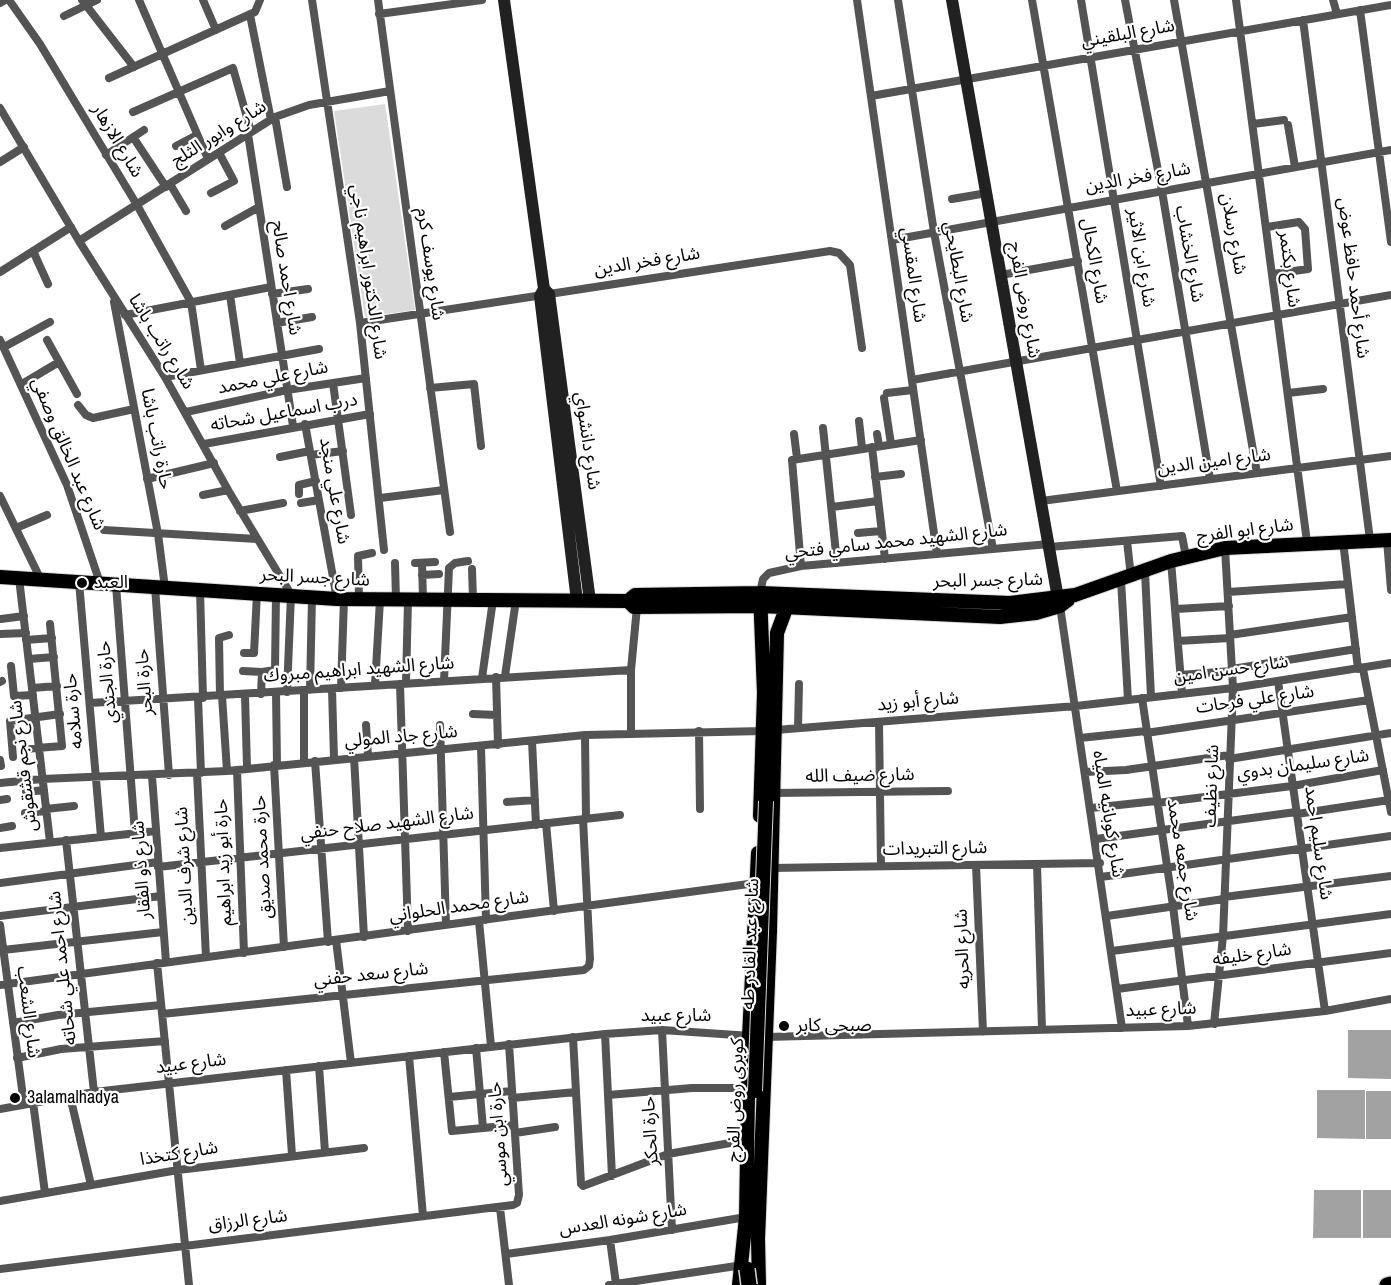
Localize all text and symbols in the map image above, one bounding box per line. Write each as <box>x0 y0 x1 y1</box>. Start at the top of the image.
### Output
street label: شارع البلقيني <box>1079 15 1177 53</box>
street label: شارع وابور الثلج <box>167 96 271 172</box>
street label: شارع الازهار <box>87 100 147 182</box>
street label: شارع فخر الدين <box>1083 158 1193 198</box>
street label: شارع الدكتور ابراهيم ناجي <box>345 183 391 361</box>
street label: شارع رسلان <box>1215 192 1251 276</box>
street label: شارع أحمد حافظ عوض <box>1332 196 1374 360</box>
street label: شارع الخشاب <box>1170 204 1208 304</box>
street label: شارع يوسف كرم <box>411 206 449 322</box>
street label: شارع ابن الاثير <box>1123 207 1159 309</box>
street label: شارع الكحال <box>1076 217 1112 305</box>
street label: شارع احمد صالح <box>266 219 306 337</box>
street label: شارع البطايحي <box>938 220 978 324</box>
street label: شارع المقسي <box>896 226 930 324</box>
street label: شارع بكتمر <box>1274 229 1304 309</box>
street label: شارع روض الفرج <box>1003 240 1045 360</box>
street label: شارع فخر الدين <box>592 243 702 281</box>
street label: شارع راتب باشا <box>123 290 199 394</box>
street label: شارع علي محمد <box>216 357 330 399</box>
street label: شارع عبد الخالق وصفي <box>26 375 110 533</box>
street label: حارة راتب باشا <box>136 387 176 491</box>
street label: درب اسماعيل شحاته <box>209 389 359 437</box>
street label: شارع دانشواي <box>569 391 605 491</box>
street label: شارع علي منجد <box>314 436 354 546</box>
street label: شارع امين الدين <box>1156 444 1272 480</box>
street label: شارع ابو الفرج <box>1195 514 1295 548</box>
street label: شارع الشهيد محمد سامي فتحي <box>784 520 1008 564</box>
street label: شارع جسر البحر <box>259 564 371 592</box>
street label: شارع جسر البحر <box>933 569 1043 593</box>
place label: العبد <box>94 572 128 594</box>
marker: العبد <box>75 576 89 590</box>
street label: حارة الجندي <box>94 640 122 724</box>
street label: حارة البحر <box>132 648 158 716</box>
street label: شارع حسن امين <box>1172 651 1290 689</box>
street label: شارع الشهيد ابراهيم مبروك <box>263 653 455 687</box>
street label: حارة سلامه <box>60 672 88 750</box>
street label: شارع علي فرحات <box>1194 681 1316 719</box>
street label: شارع أبو زيد <box>876 688 960 716</box>
street label: شارع نجم قشقوش <box>5 699 43 833</box>
street label: شارع جاد المولي <box>344 721 458 753</box>
street label: شارع نظيف <box>1200 744 1224 828</box>
street label: شارع سليمان بدوي <box>1235 745 1371 785</box>
street label: شارع كوبانيه المياه <box>1087 749 1129 879</box>
street label: شارع ضيف الله <box>805 764 915 788</box>
street label: شارع سليم احمد <box>1299 785 1337 901</box>
street label: حارة محمد صديق <box>249 795 277 919</box>
street label: شارع جمعه محمد <box>1162 797 1202 923</box>
street label: حارة أبو زيد ابراهيم <box>211 798 237 926</box>
street label: شارع الشهيد صلاح حنفي <box>299 803 475 845</box>
street label: شارع شرف الدين <box>171 806 199 926</box>
street label: شارع ذو الفقار <box>128 820 156 920</box>
street label: شارع التبريدات <box>882 837 988 861</box>
street label: شارع عبد القادر طه <box>738 878 764 1010</box>
street label: شارع محمد الحلواني <box>388 887 530 927</box>
street label: شارع احمد علي شحاته <box>44 890 82 1046</box>
street label: شارع الحريه <box>951 908 975 990</box>
street label: شارع خليفه <box>1211 939 1293 971</box>
street label: شارع سعد حفني <box>313 958 429 992</box>
street label: شارع الشعب <box>12 965 44 1059</box>
street label: شارع عبيد <box>1125 998 1197 1022</box>
street label: شارع عبيد <box>641 1005 711 1027</box>
place label: صبحى كابر <box>796 1015 872 1037</box>
marker: صبحى كابر <box>777 1019 791 1033</box>
street label: كوبرى روض الفرج <box>723 1037 749 1163</box>
street label: شارع عبيد <box>155 1049 227 1079</box>
street label: حارة ابن موسي <box>485 1081 513 1187</box>
place label: 3alamalhadya <box>27 1087 119 1109</box>
marker: 3alamalhadya <box>8 1091 22 1105</box>
street label: حارة الحكر <box>638 1096 664 1166</box>
street label: شارع كتخذا <box>138 1137 220 1171</box>
street label: شارع شونه العدس <box>558 1199 688 1241</box>
street label: شارع الرزاق <box>207 1205 289 1237</box>

